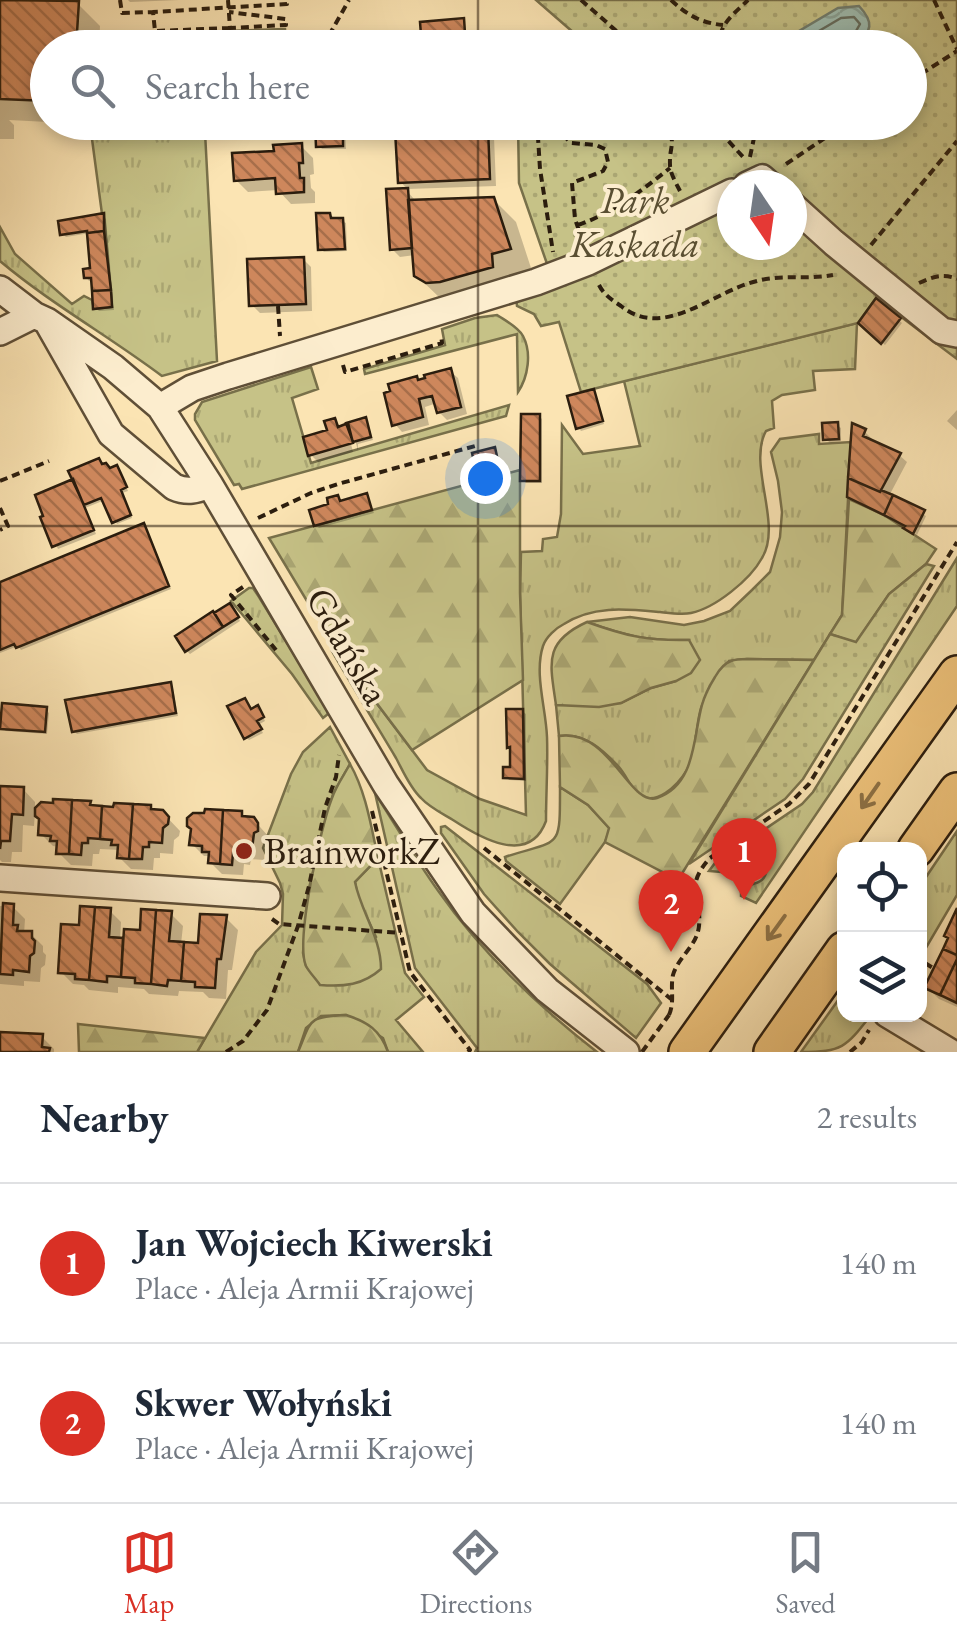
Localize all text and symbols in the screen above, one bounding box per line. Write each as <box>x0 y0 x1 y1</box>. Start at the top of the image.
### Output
search box <box>30 30 927 140</box>
icon: search <box>65 58 120 113</box>
text: Search here <box>145 61 310 110</box>
north arrow <box>717 170 807 260</box>
park label: Park Kaskada <box>569 175 700 268</box>
your location <box>460 453 511 504</box>
street label: Gdańska <box>295 578 402 714</box>
one-way arrow <box>860 782 881 810</box>
pin: 1 <box>712 818 776 900</box>
place label: BrainworkZ <box>264 826 440 875</box>
marker: BrainworkZ <box>233 840 255 862</box>
map controls <box>837 842 927 1022</box>
button: locate <box>837 842 927 932</box>
pin: 2 <box>638 870 704 952</box>
one-way arrow <box>766 914 787 941</box>
button: layers <box>837 932 927 1022</box>
text: Nearby <box>40 1090 169 1145</box>
text: 2 results <box>817 1096 917 1138</box>
text: Jan Wojciech Kiwerski <box>135 1218 493 1267</box>
text: 1 <box>64 1242 81 1284</box>
text: 140 m <box>840 1242 917 1284</box>
text: Place · Aleja Armii Krajowej <box>135 1267 474 1309</box>
text: Skwer Wołyński <box>135 1378 392 1427</box>
text: 2 <box>64 1402 81 1444</box>
text: 140 m <box>840 1402 917 1444</box>
text: Place · Aleja Armii Krajowej <box>135 1427 474 1469</box>
tab: Map <box>122 1525 177 1621</box>
tab: Directions <box>420 1525 532 1621</box>
tab: Saved <box>775 1525 835 1621</box>

